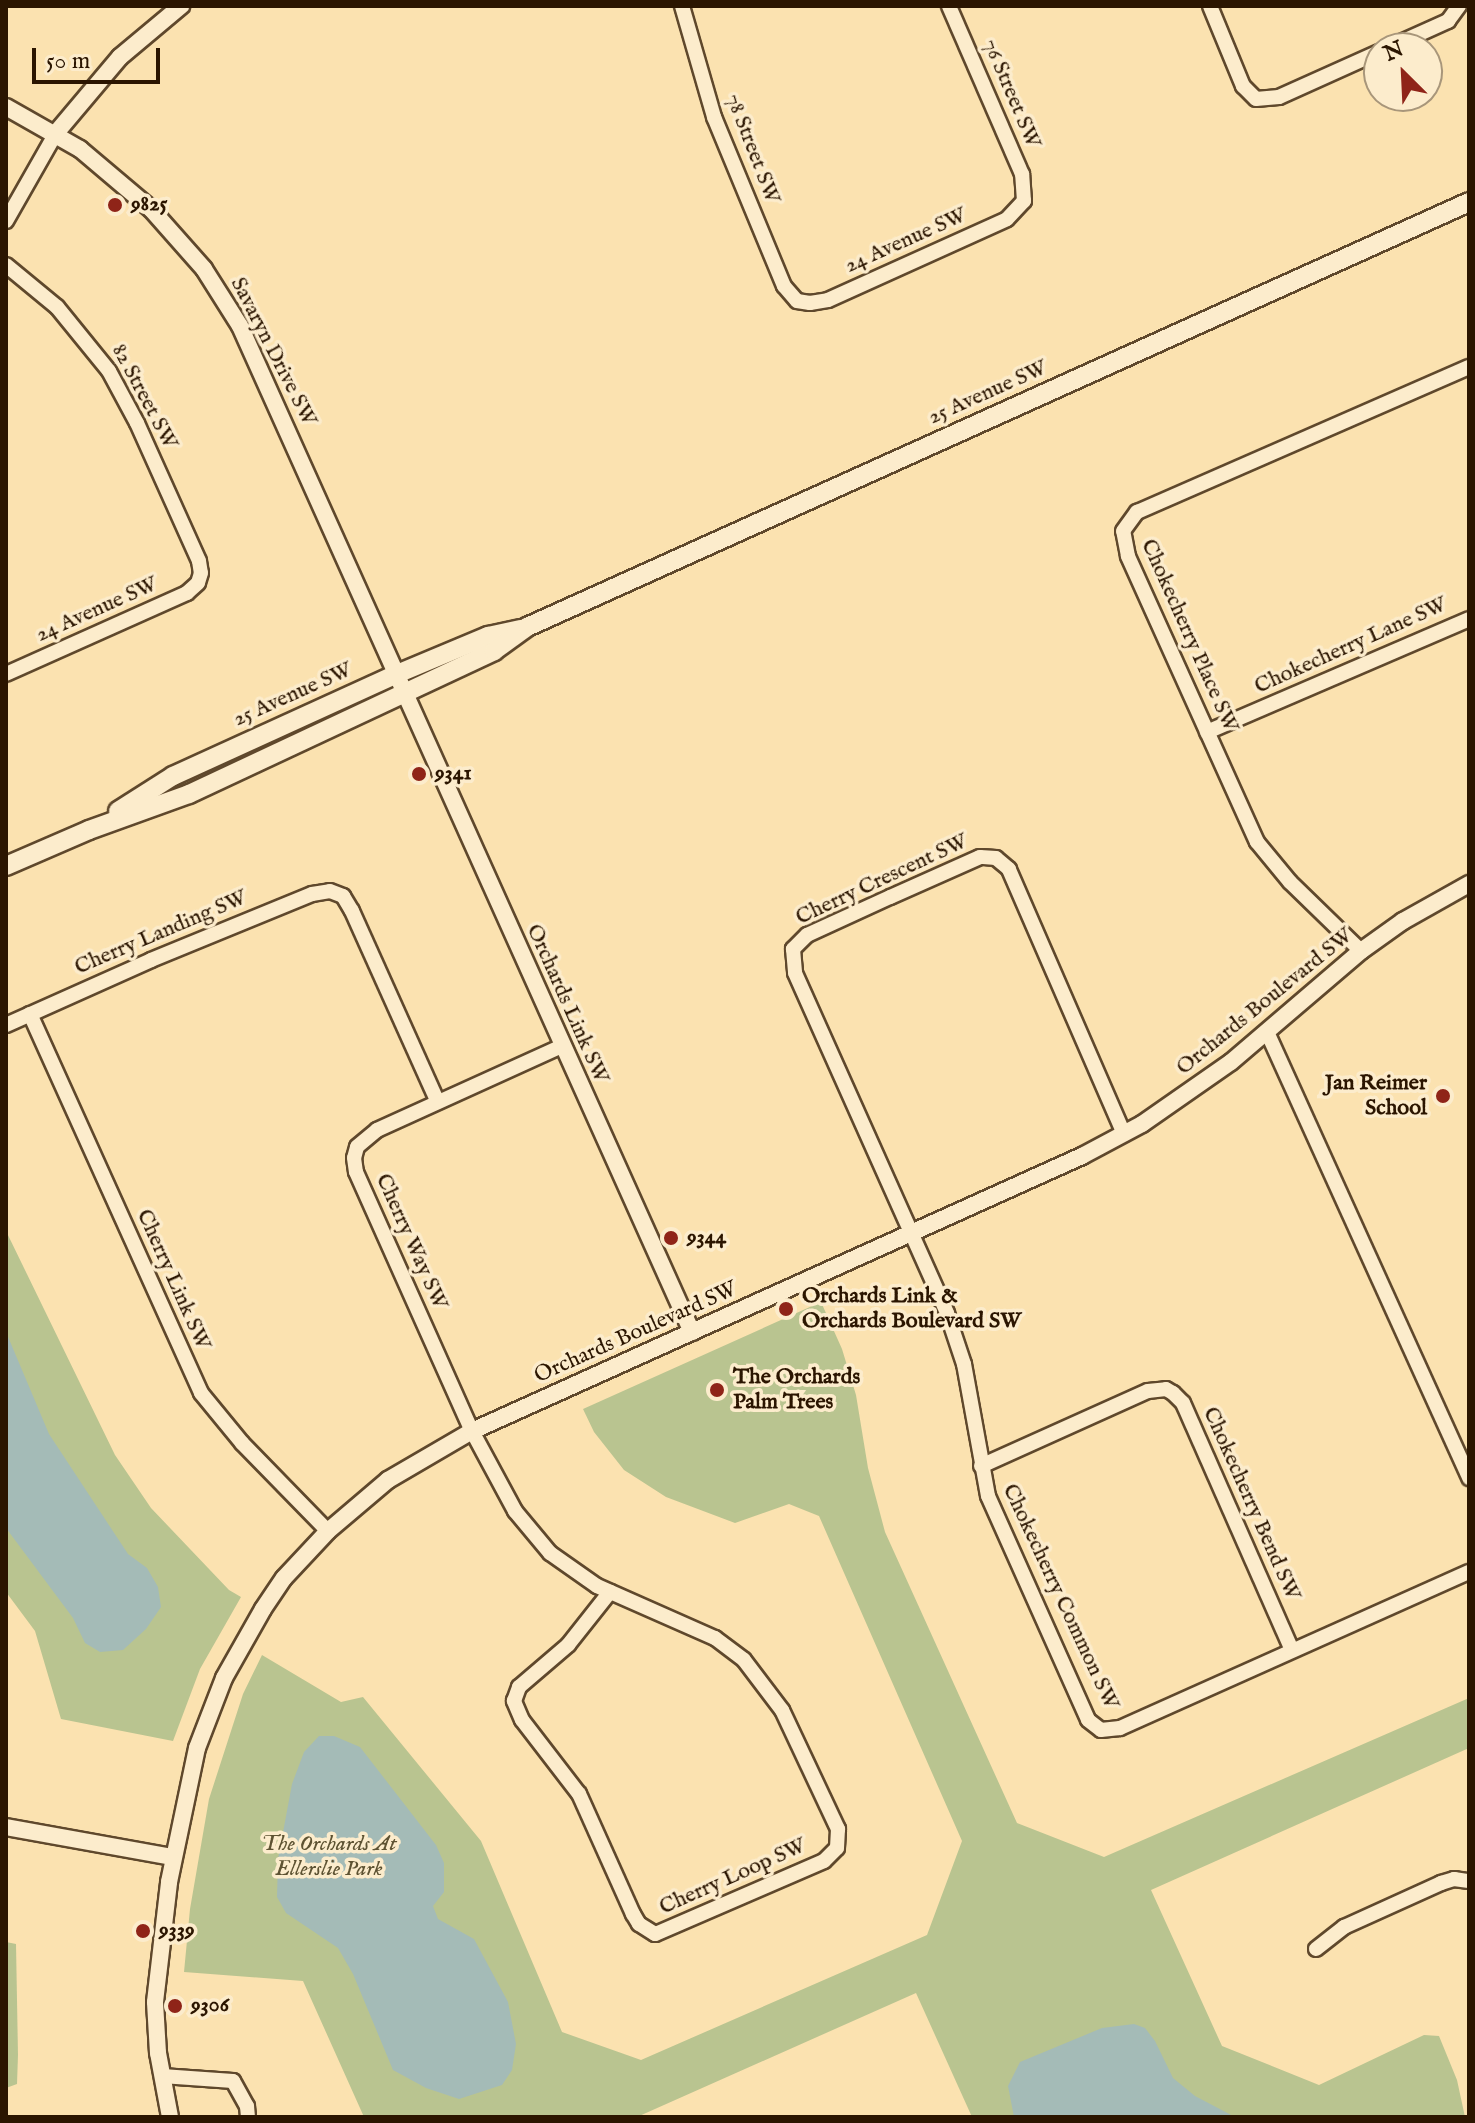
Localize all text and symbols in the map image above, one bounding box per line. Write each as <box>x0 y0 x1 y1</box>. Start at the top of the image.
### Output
scale bar <box>36 32 164 82</box>
north arrow <box>1363 32 1443 112</box>
street label: 76 Street SW <box>976 35 1046 153</box>
text: N <box>1380 35 1408 69</box>
text: 50 m <box>46 46 90 77</box>
street label: 78 Street SW <box>719 90 785 208</box>
place label: 9825 <box>131 192 167 218</box>
marker: 9825 <box>106 196 124 214</box>
street label: 24 Avenue SW <box>841 202 971 280</box>
street label: Savaryn Drive SW <box>224 273 322 431</box>
street label: 82 Street SW <box>105 340 183 454</box>
street label: 25 Avenue SW <box>924 355 1052 431</box>
street label: Chokecherry Place SW <box>1135 535 1243 737</box>
street label: 24 Avenue SW <box>32 571 162 649</box>
street label: Chokecherry Lane SW <box>1251 592 1451 700</box>
street label: 25 Avenue SW <box>229 657 357 733</box>
place label: 9341 <box>435 761 472 787</box>
marker: 9341 <box>410 765 428 783</box>
street label: Cherry Crescent SW <box>792 829 972 931</box>
street label: Cherry Landing SW <box>71 885 251 981</box>
street label: Orchards Link SW <box>520 920 614 1088</box>
street label: Orchards Boulevard SW <box>1172 923 1358 1081</box>
place label: Jan Reimer School <box>1325 1070 1427 1122</box>
marker: Jan Reimer School <box>1434 1087 1452 1105</box>
street label: Cherry Way SW <box>369 1170 453 1314</box>
street label: Cherry Link SW <box>130 1206 216 1354</box>
place label: 9344 <box>687 1225 726 1251</box>
marker: 9344 <box>662 1229 680 1247</box>
street label: Orchards Boulevard SW <box>531 1276 741 1390</box>
place label: Orchards Link & Orchards Boulevard SW <box>802 1283 1021 1334</box>
marker: Orchards Link & Orchards Boulevard SW <box>777 1300 795 1318</box>
place label: The Orchards Palm Trees <box>733 1364 860 1416</box>
marker: The Orchards Palm Trees <box>708 1381 726 1399</box>
street label: Chokecherry Bend SW <box>1196 1403 1306 1605</box>
street label: Chokecherry Common SW <box>996 1480 1124 1714</box>
park label: The Orchards At Ellerslie Park <box>261 1831 397 1882</box>
street label: Cherry Loop SW <box>656 1833 810 1921</box>
place label: 9339 <box>159 1918 195 1944</box>
marker: 9339 <box>134 1922 152 1940</box>
place label: 9306 <box>191 1993 229 2019</box>
marker: 9306 <box>166 1997 184 2015</box>

